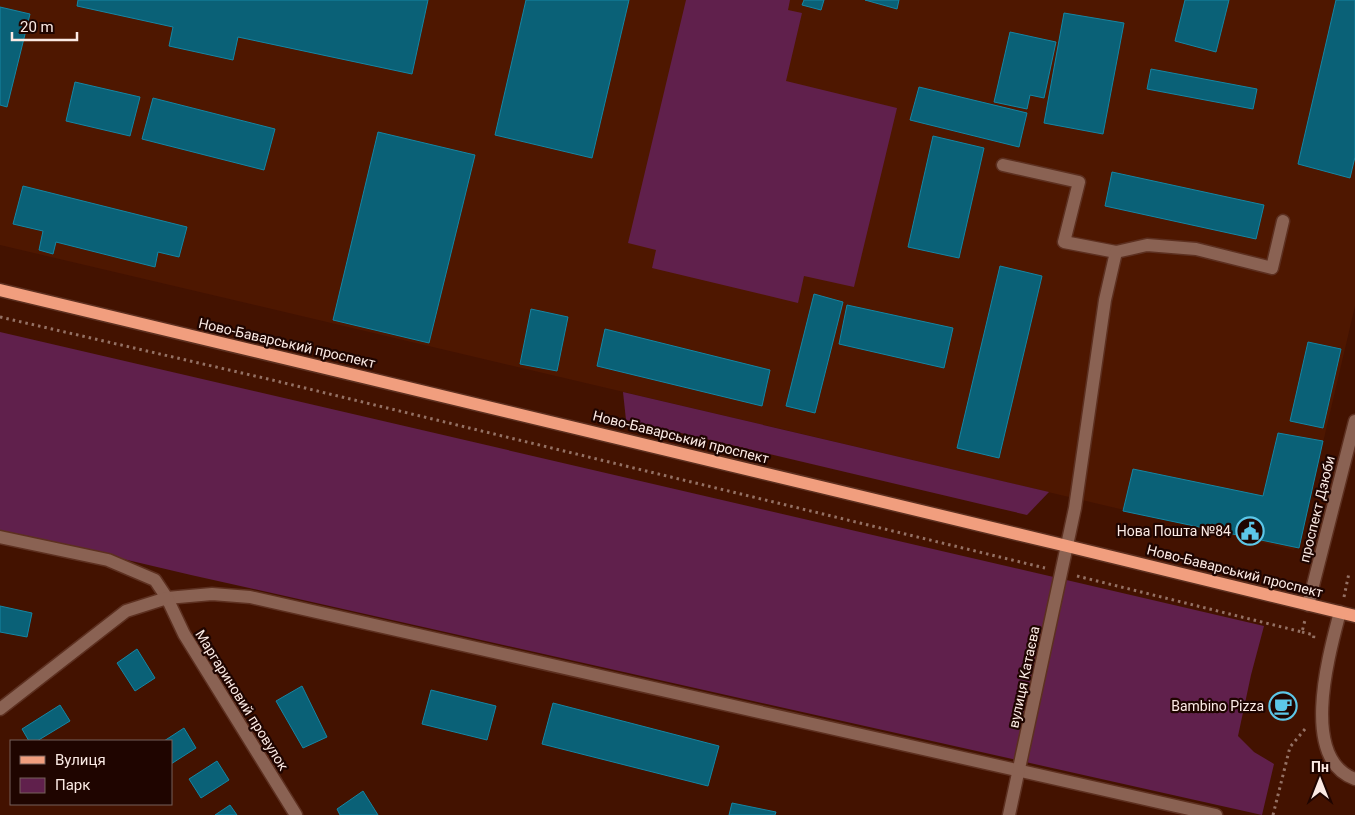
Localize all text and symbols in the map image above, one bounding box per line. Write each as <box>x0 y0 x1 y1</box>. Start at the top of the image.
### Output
scale bar <box>12 10 78 42</box>
text: 20 m <box>20 18 54 36</box>
street label: Ново-Баварський проспект <box>197 315 377 371</box>
street label: Ново-Баварський проспект <box>591 407 771 467</box>
street label: проспект Дзюби <box>1296 454 1338 564</box>
public building icon: Нова Пошта №84 <box>1235 516 1265 546</box>
place label: Нова Пошта №84 <box>1117 523 1231 539</box>
street label: Ново-Баварський проспект <box>1145 541 1325 601</box>
street label: вулиця Катаєва <box>1005 625 1043 729</box>
street label: Маргариновий провулок <box>192 627 292 774</box>
cafe icon: Bambino Pizza <box>1268 691 1298 721</box>
place label: Bambino Pizza <box>1171 698 1264 714</box>
legend <box>10 740 172 805</box>
text: Вулиця <box>55 751 106 769</box>
north arrow <box>1295 755 1345 805</box>
text: Пн <box>1311 759 1329 775</box>
text: Парк <box>55 776 90 794</box>

